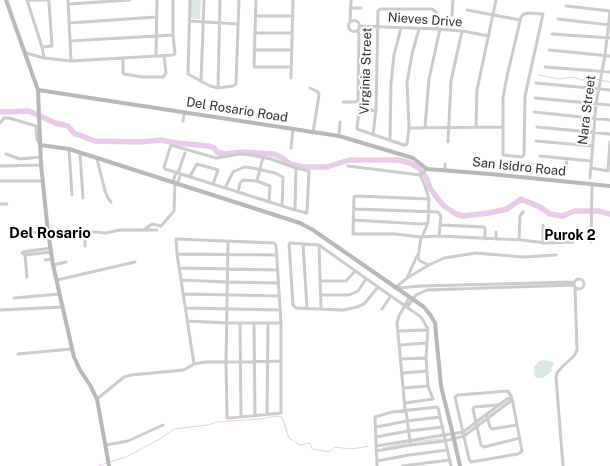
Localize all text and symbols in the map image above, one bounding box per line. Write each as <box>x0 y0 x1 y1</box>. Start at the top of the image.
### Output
street label: Nieves Drive <box>387 10 463 30</box>
street label: Virginia Street <box>357 27 375 115</box>
street label: Nara Street <box>575 74 599 146</box>
street label: Del Rosario Road <box>185 94 289 126</box>
street label: San Isidro Road <box>471 154 567 180</box>
district label: Del Rosario <box>9 224 91 242</box>
district label: Purok 2 <box>544 228 596 244</box>

